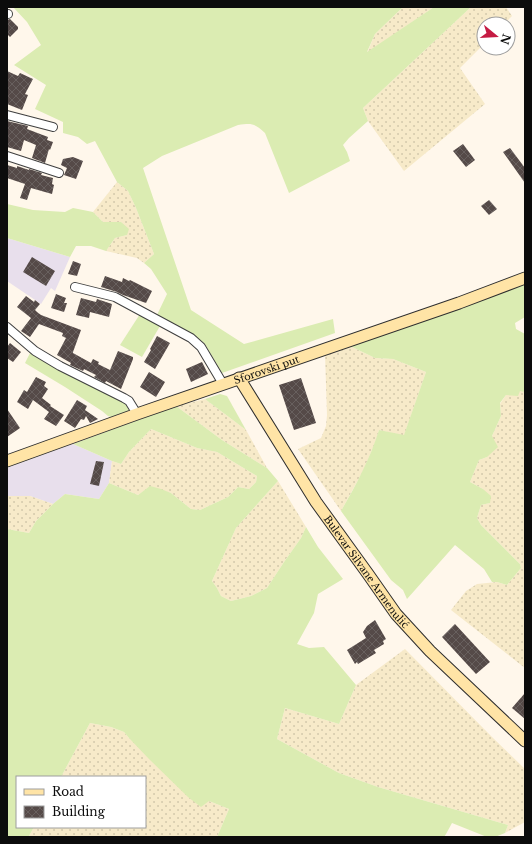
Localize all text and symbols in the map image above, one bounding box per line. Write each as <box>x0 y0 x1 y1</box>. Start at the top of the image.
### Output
north arrow <box>476 16 516 56</box>
text: N <box>497 32 514 47</box>
street label: Sforovski put <box>232 353 301 387</box>
street label: Bulevar Silvane Armenulić <box>321 513 412 631</box>
legend <box>16 776 146 828</box>
text: Road <box>52 784 84 799</box>
text: Building <box>52 804 106 819</box>

